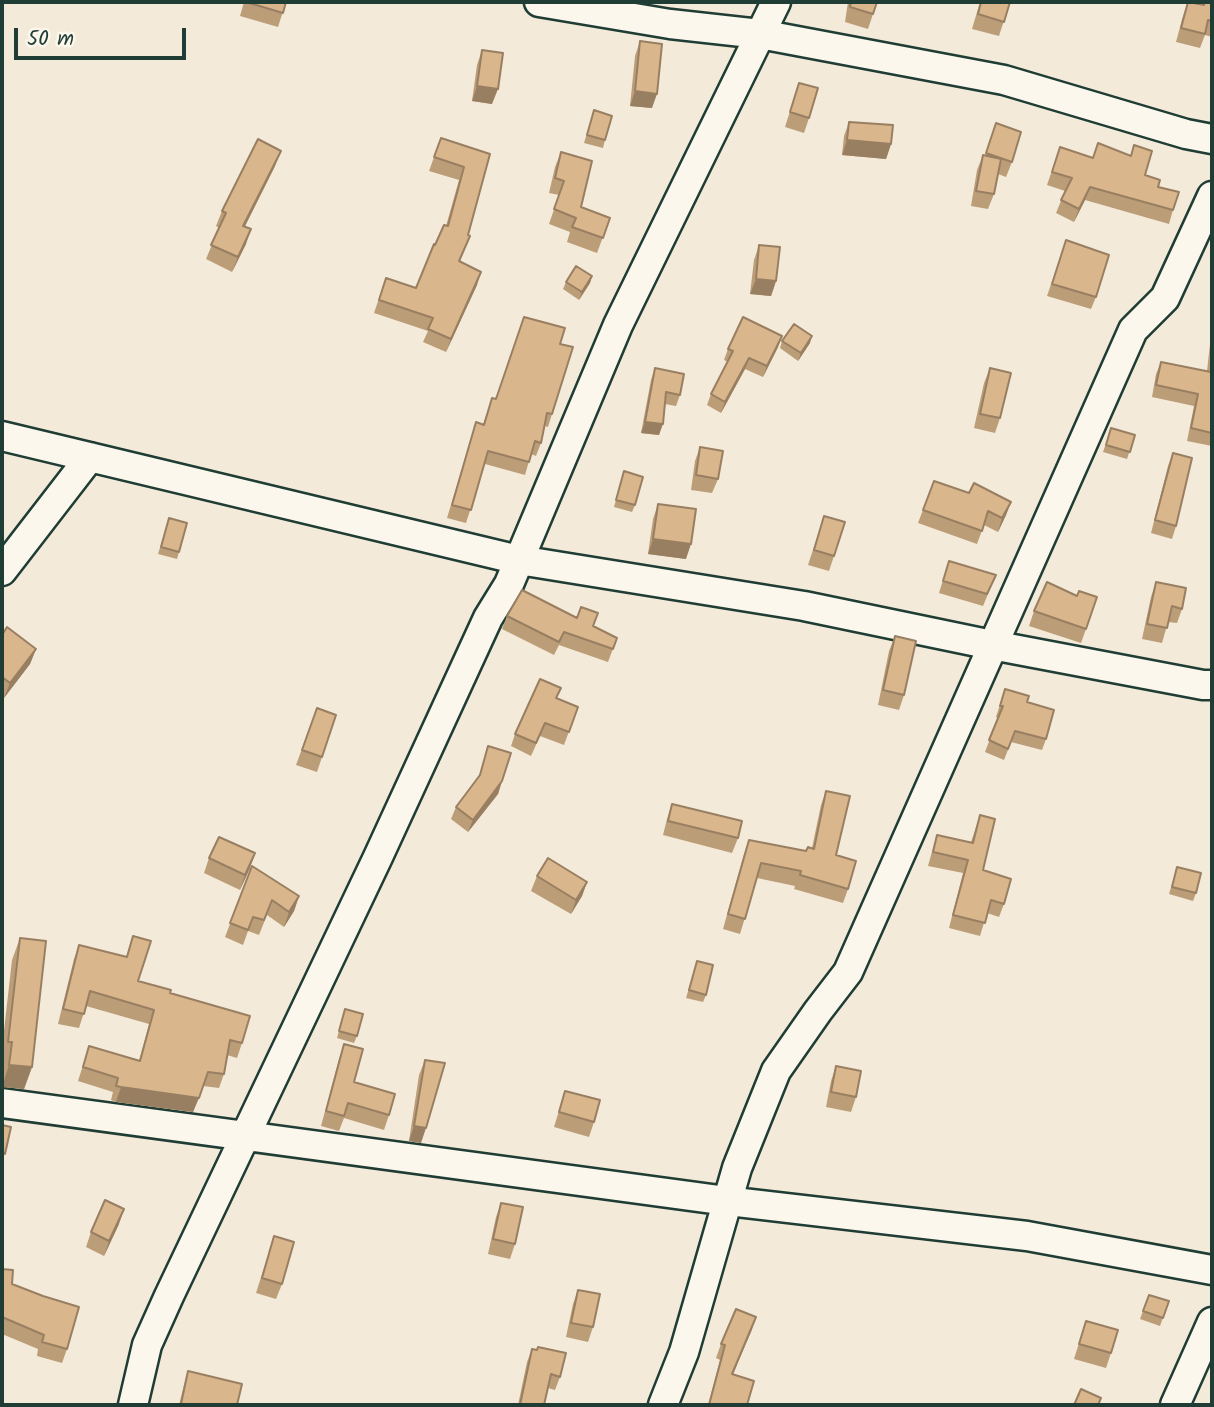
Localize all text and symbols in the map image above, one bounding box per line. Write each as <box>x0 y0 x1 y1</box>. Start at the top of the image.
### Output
scale bar <box>18 14 189 58</box>
text: 50 m <box>27 23 74 56</box>

